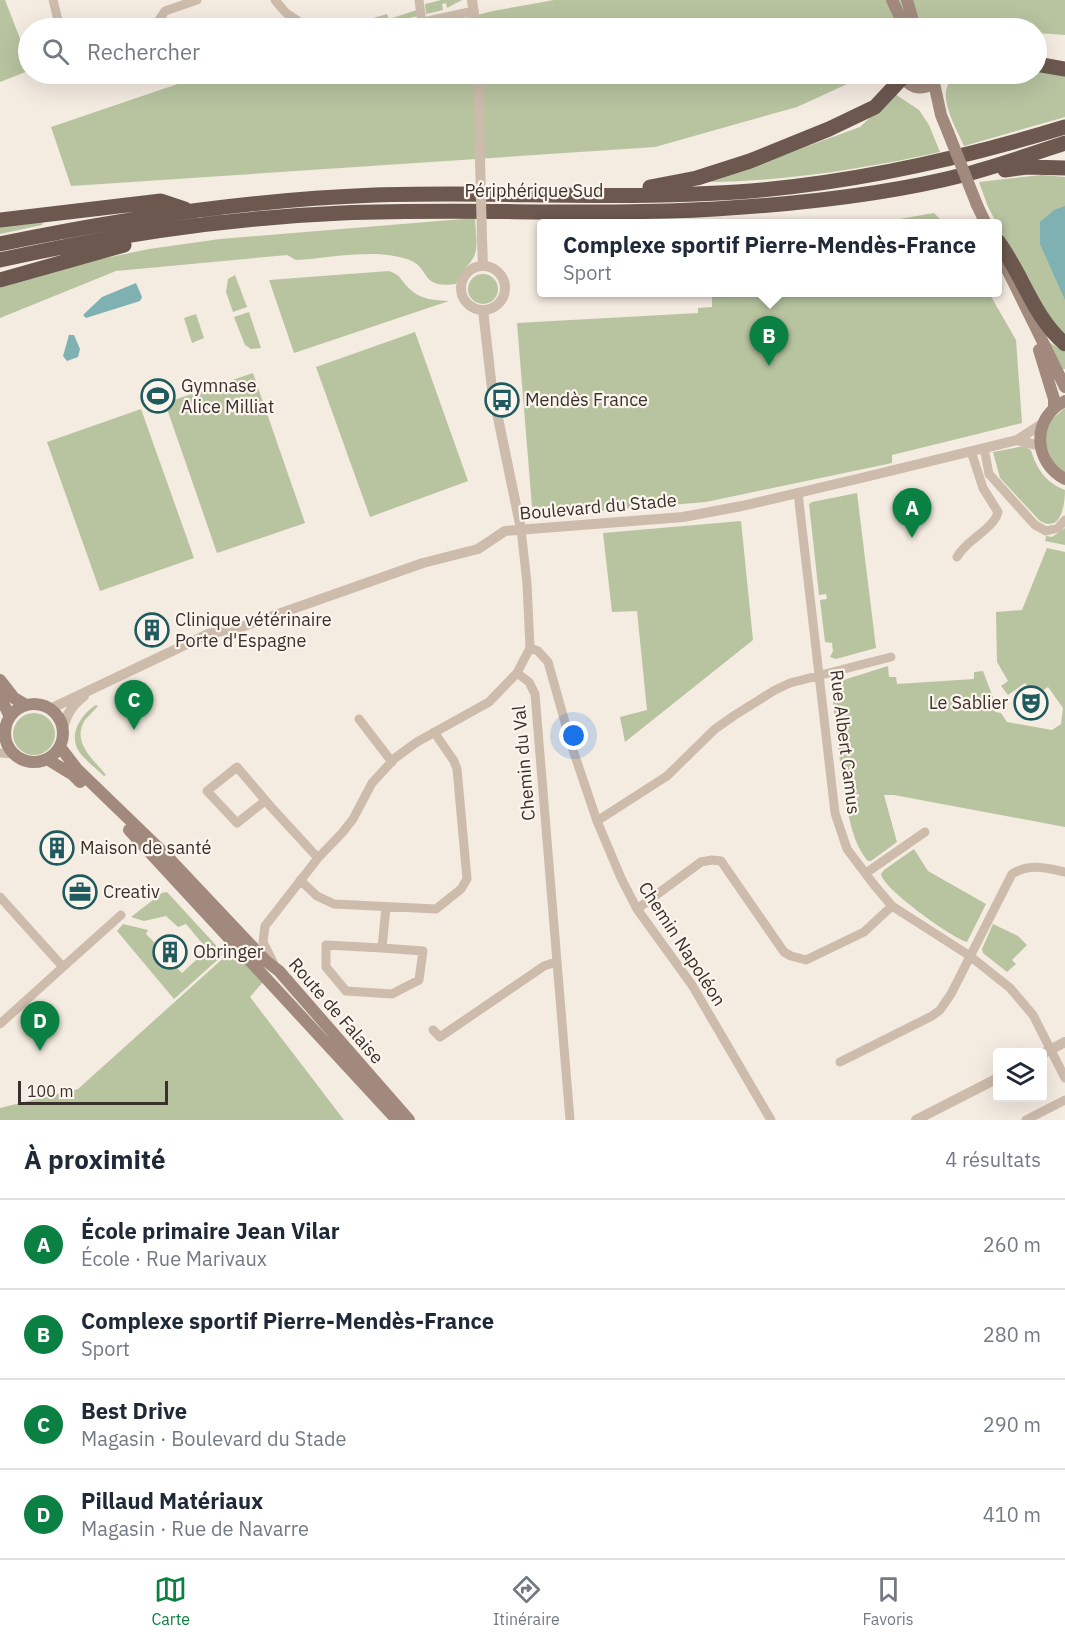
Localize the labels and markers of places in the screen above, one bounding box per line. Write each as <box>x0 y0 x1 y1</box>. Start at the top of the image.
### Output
pin: B <box>750 316 788 366</box>
place label: Gymnase Alice Milliat <box>181 374 274 418</box>
sports icon: Gymnase Alice Milliat <box>140 378 176 414</box>
bus stop icon: Mendès France <box>484 382 520 418</box>
place label: Mendès France <box>525 388 648 411</box>
pin: A <box>892 488 932 538</box>
place label: Clinique vétérinaire Porte d'Espagne <box>175 608 332 652</box>
building icon: Clinique vétérinaire Porte d'Espagne <box>134 612 170 648</box>
pin: C <box>114 680 154 730</box>
theatre icon: Le Sablier <box>1013 685 1049 721</box>
place label: Le Sablier <box>929 691 1008 714</box>
building icon: Maison de santé <box>39 830 75 866</box>
place label: Maison de santé <box>80 836 211 859</box>
office icon: Creativ <box>62 874 98 910</box>
place label: Creativ <box>103 880 160 903</box>
building icon: Obringer <box>152 934 188 970</box>
place label: Obringer <box>193 940 264 963</box>
pin: D <box>20 1002 60 1051</box>

